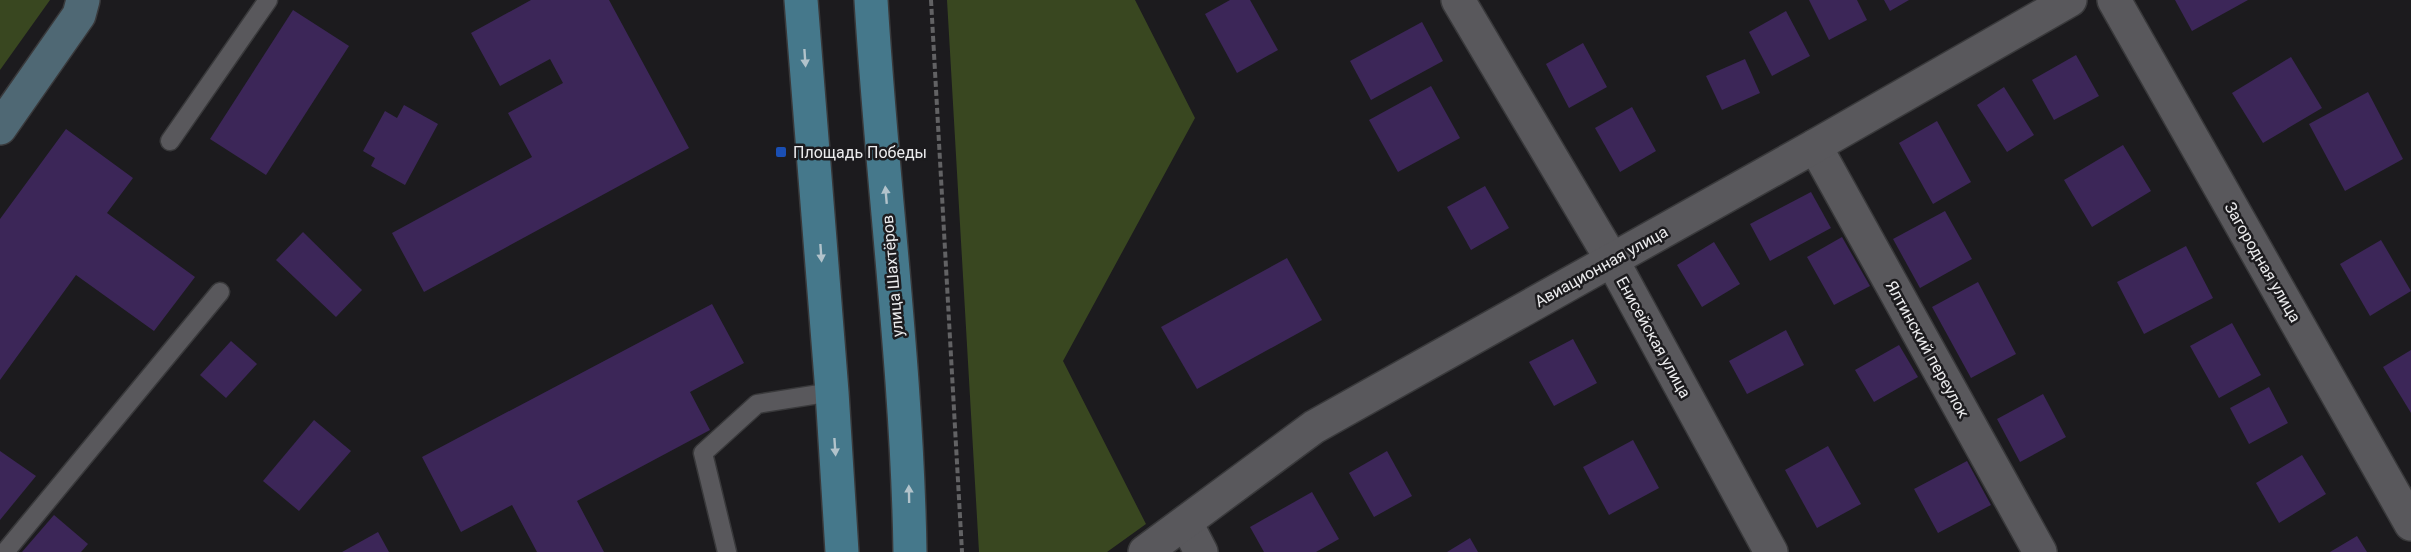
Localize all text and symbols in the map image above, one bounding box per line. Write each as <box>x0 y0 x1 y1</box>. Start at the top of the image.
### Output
one-way arrow <box>801 49 810 68</box>
place label: Площадь Победы <box>793 143 927 162</box>
marker: Площадь Победы <box>774 145 788 159</box>
one-way arrow <box>881 185 890 204</box>
street label: Загородная улица <box>2220 199 2305 326</box>
street label: улица Шахтёров <box>878 214 907 338</box>
street label: Авиационная улица <box>1531 222 1671 311</box>
one-way arrow <box>816 243 825 262</box>
street label: Енисейская улица <box>1612 273 1695 401</box>
street label: Ялтинский переулок <box>1882 277 1973 422</box>
one-way arrow <box>830 438 840 457</box>
one-way arrow <box>905 484 914 503</box>

